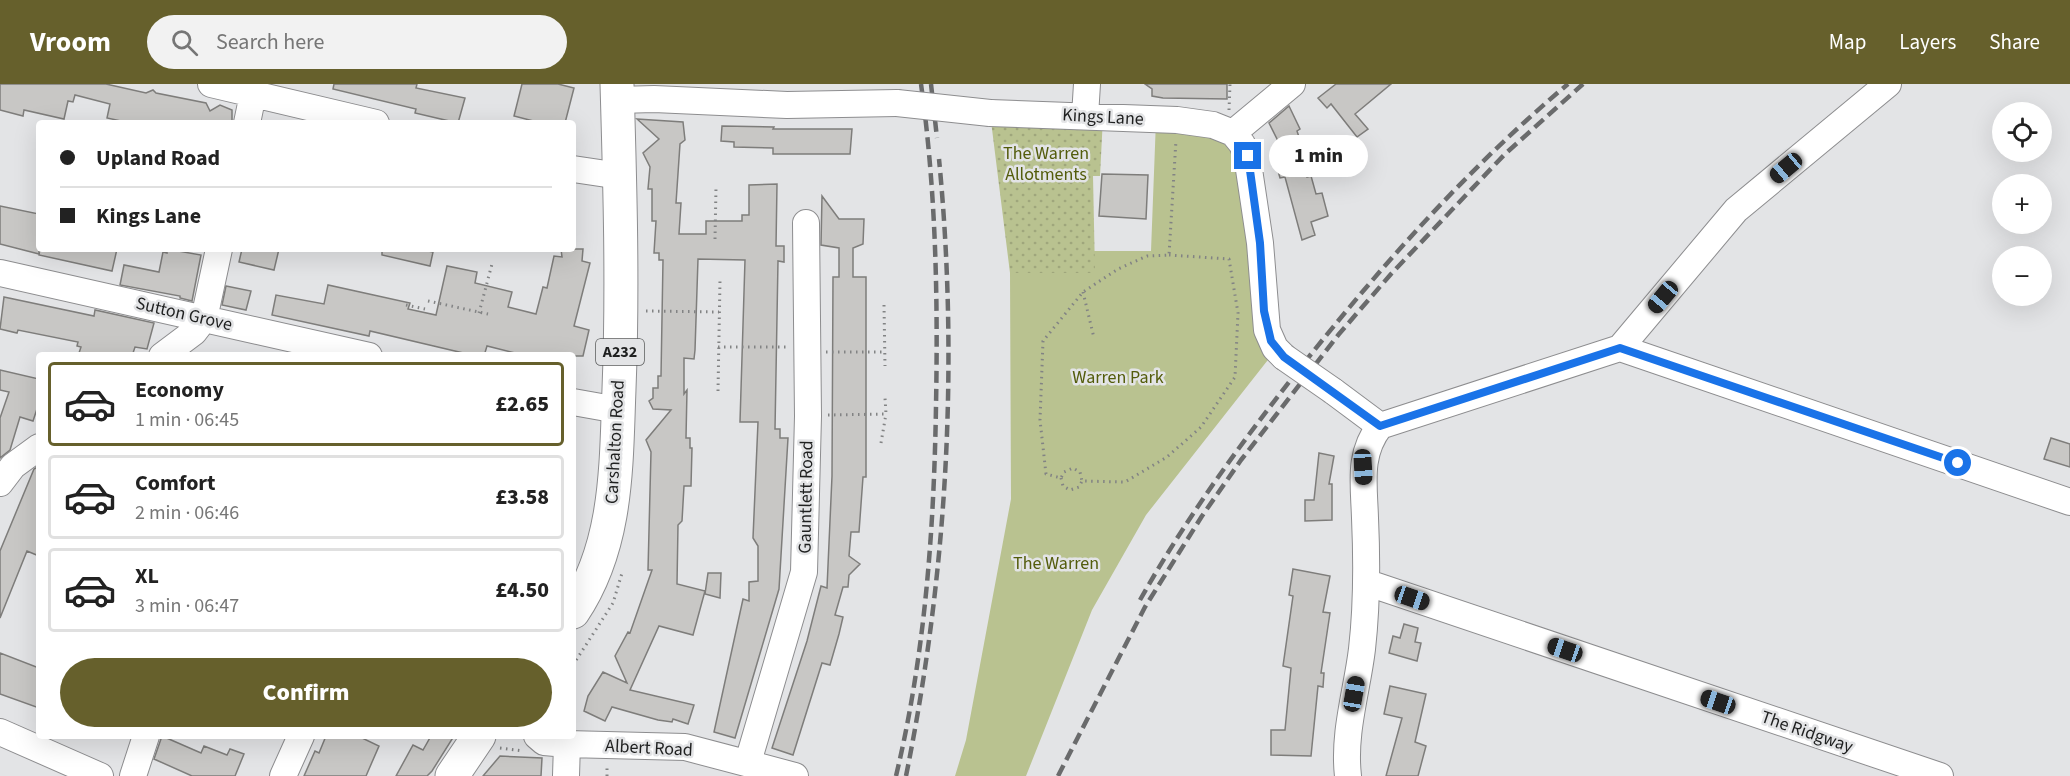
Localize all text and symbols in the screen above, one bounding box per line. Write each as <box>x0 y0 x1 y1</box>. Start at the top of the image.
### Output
search box <box>147 15 567 69</box>
text: Vroom <box>30 22 111 62</box>
icon: search <box>168 26 201 59</box>
text: Search here <box>216 26 324 58</box>
text: Map <box>1829 27 1866 57</box>
text: Layers <box>1899 27 1956 57</box>
text: Share <box>1989 27 2040 57</box>
street label: Kings Lane <box>1062 102 1144 132</box>
map controls <box>1992 102 2052 306</box>
button: locate <box>1992 102 2052 162</box>
callout: 1 min <box>1269 135 1368 177</box>
park label: The Warren Allotments <box>1003 141 1089 187</box>
text: Upland Road <box>96 142 220 174</box>
route end <box>1234 142 1261 169</box>
text: 1 min <box>1294 142 1343 170</box>
car <box>1766 150 1806 186</box>
button: + <box>1992 174 2052 234</box>
text: Kings Lane <box>96 200 201 232</box>
button: − <box>1992 246 2052 306</box>
car <box>1645 277 1681 317</box>
street label: Sutton Grove <box>133 291 235 337</box>
road number: A232 <box>596 339 644 365</box>
park label: Warren Park <box>1072 365 1164 390</box>
text: Economy <box>135 374 224 406</box>
icon: car <box>63 377 117 431</box>
street label: Carshalton Road <box>599 379 631 505</box>
text: £2.65 <box>495 388 549 420</box>
text: 1 min · 06:45 <box>135 406 239 434</box>
street label: Gauntlett Road <box>793 440 819 554</box>
car <box>1353 449 1373 485</box>
route start <box>1944 449 1971 476</box>
text: Comfort <box>135 467 216 499</box>
icon: car <box>63 470 117 524</box>
text: £3.58 <box>495 481 549 513</box>
text: 2 min · 06:46 <box>135 499 239 527</box>
park label: The Warren <box>1013 551 1099 576</box>
text: XL <box>135 560 159 592</box>
icon: car <box>63 563 117 617</box>
text: £4.50 <box>495 574 549 606</box>
car <box>1392 584 1432 612</box>
text: 3 min · 06:47 <box>135 592 239 620</box>
car <box>1545 636 1585 664</box>
button: Confirm <box>60 658 552 727</box>
car <box>1342 675 1366 713</box>
car <box>1698 688 1738 716</box>
street label: The Ridgway <box>1758 705 1857 760</box>
street label: Albert Road <box>604 733 694 763</box>

